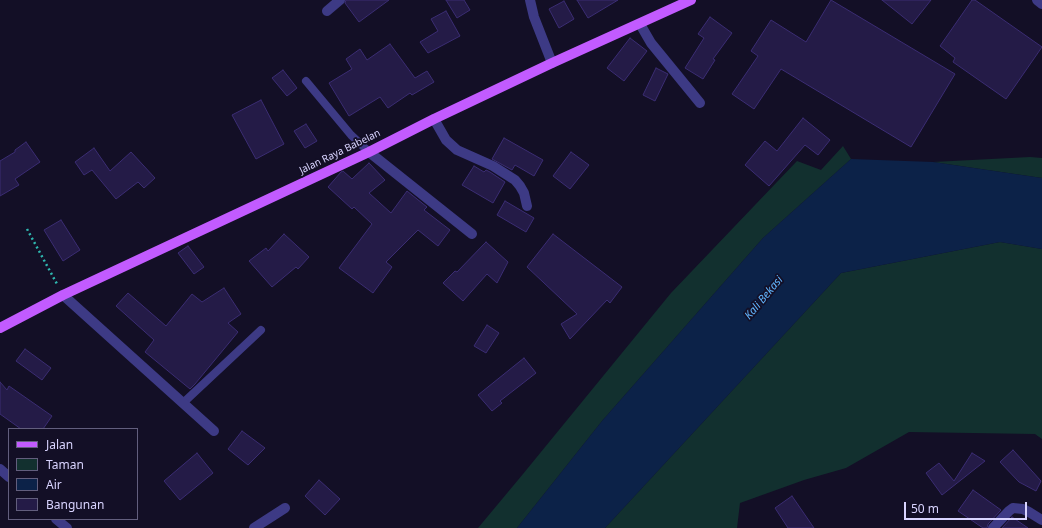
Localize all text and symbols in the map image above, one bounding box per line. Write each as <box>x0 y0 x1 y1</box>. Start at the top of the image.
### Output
street label: Jalan Raya Babelan <box>297 127 383 177</box>
water label: Kali Bekasi <box>742 274 786 322</box>
legend <box>8 428 138 520</box>
text: Jalan <box>46 436 73 453</box>
text: Taman <box>46 456 84 473</box>
text: Air <box>46 476 62 493</box>
scale bar <box>906 494 1029 520</box>
text: Bangunan <box>46 496 104 513</box>
text: 50 m <box>911 500 939 517</box>

